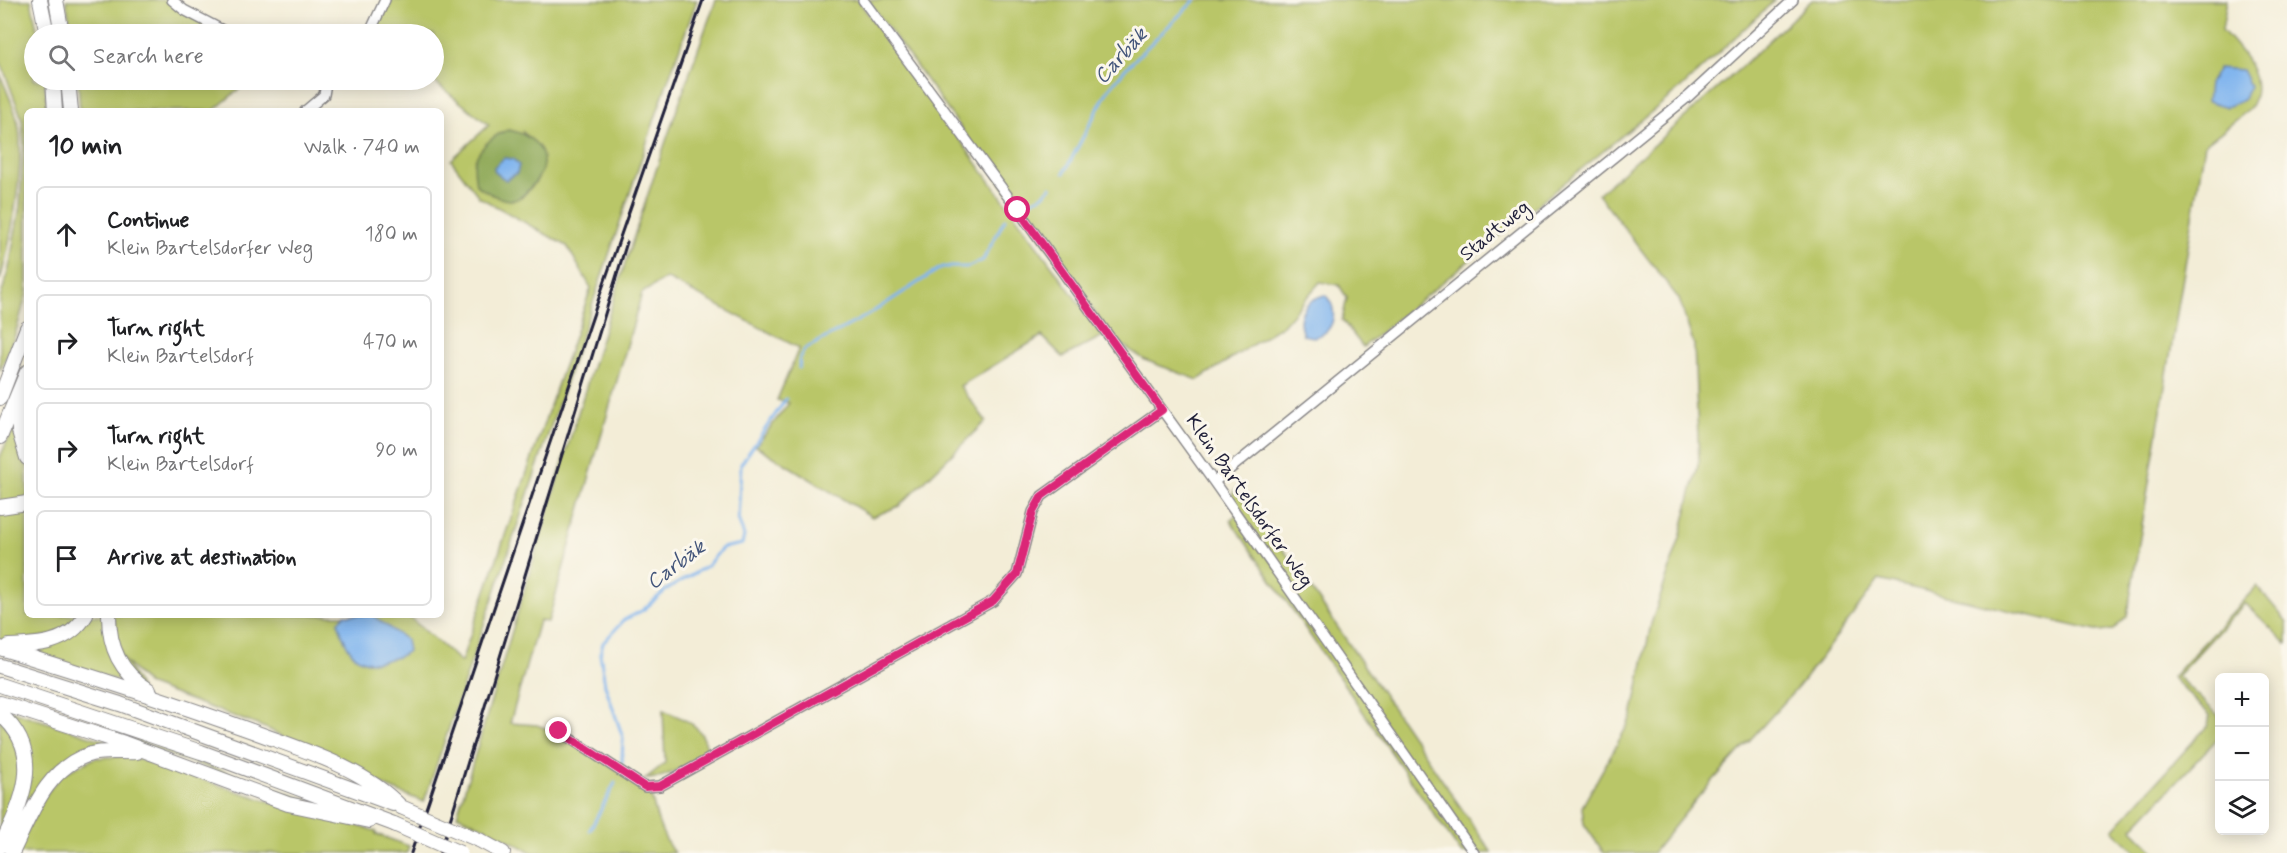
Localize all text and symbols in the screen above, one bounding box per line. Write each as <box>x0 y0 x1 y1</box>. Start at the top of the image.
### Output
water label: Carbäk <box>1088 21 1155 90</box>
search box <box>24 24 444 90</box>
icon: search <box>45 41 78 74</box>
text: Search here <box>93 43 204 71</box>
text: 10 min <box>48 130 123 164</box>
text: Walk · 740 m <box>304 134 420 161</box>
street label: Stadtweg <box>1454 194 1536 268</box>
route start <box>1004 196 1030 222</box>
text: Continue <box>107 207 189 235</box>
icon: ahead <box>50 218 83 251</box>
text: 180 m <box>365 221 418 248</box>
text: Klein Bartelsdorfer Weg <box>107 235 313 262</box>
text: Turn right <box>107 315 205 343</box>
icon: right <box>50 326 83 359</box>
text: 470 m <box>363 329 418 356</box>
text: Klein Bartelsdorf <box>107 343 254 370</box>
street label: Klein Bartelsdorfer Weg <box>1178 409 1319 594</box>
text: Turn right <box>107 423 205 451</box>
icon: right <box>50 434 83 467</box>
text: 90 m <box>375 437 418 464</box>
text: Klein Bartelsdorf <box>107 451 254 478</box>
water label: Carbäk <box>641 533 712 596</box>
icon: arrive <box>50 542 83 575</box>
text: Arrive at destination <box>107 544 297 572</box>
map controls <box>2215 673 2269 835</box>
button: + <box>2215 673 2269 727</box>
route end <box>545 717 571 743</box>
button: − <box>2215 727 2269 781</box>
button: layers <box>2215 781 2269 835</box>

